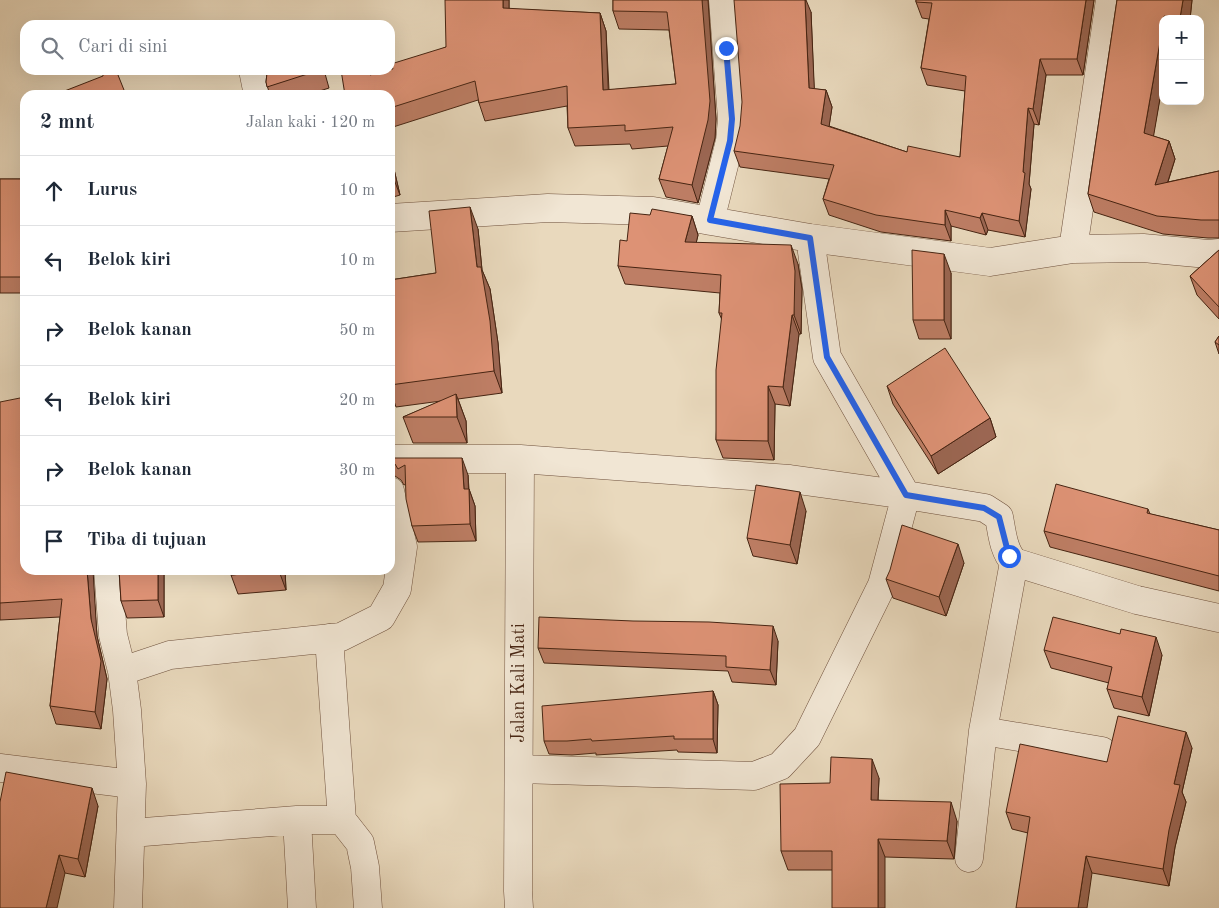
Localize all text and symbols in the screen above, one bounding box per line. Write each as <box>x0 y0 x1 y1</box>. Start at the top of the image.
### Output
map controls <box>1159 15 1204 105</box>
button: + <box>1159 15 1204 60</box>
search box <box>20 20 395 75</box>
icon: search <box>38 34 66 62</box>
route end <box>715 37 738 60</box>
text: Cari di sini <box>78 38 168 57</box>
button: − <box>1159 60 1204 105</box>
text: 2 mnt <box>40 112 94 133</box>
text: Jalan kaki · 120 m <box>246 115 375 131</box>
icon: ahead <box>40 177 68 205</box>
text: Lurus <box>87 181 137 200</box>
text: 10 m <box>339 183 375 199</box>
icon: left <box>40 247 68 275</box>
text: Belok kiri <box>87 251 171 270</box>
text: 10 m <box>339 253 375 269</box>
icon: right <box>40 317 68 345</box>
text: Belok kanan <box>87 321 192 340</box>
text: 50 m <box>339 323 375 339</box>
icon: left <box>40 387 68 415</box>
text: Belok kiri <box>87 391 171 410</box>
text: 20 m <box>339 393 375 409</box>
icon: right <box>40 457 68 485</box>
text: Belok kanan <box>87 461 192 480</box>
text: 30 m <box>339 463 375 479</box>
icon: arrive <box>40 527 68 555</box>
text: Tiba di tujuan <box>87 531 207 550</box>
route start <box>998 545 1021 568</box>
street label: Jalan Kali Mati <box>510 623 528 743</box>

